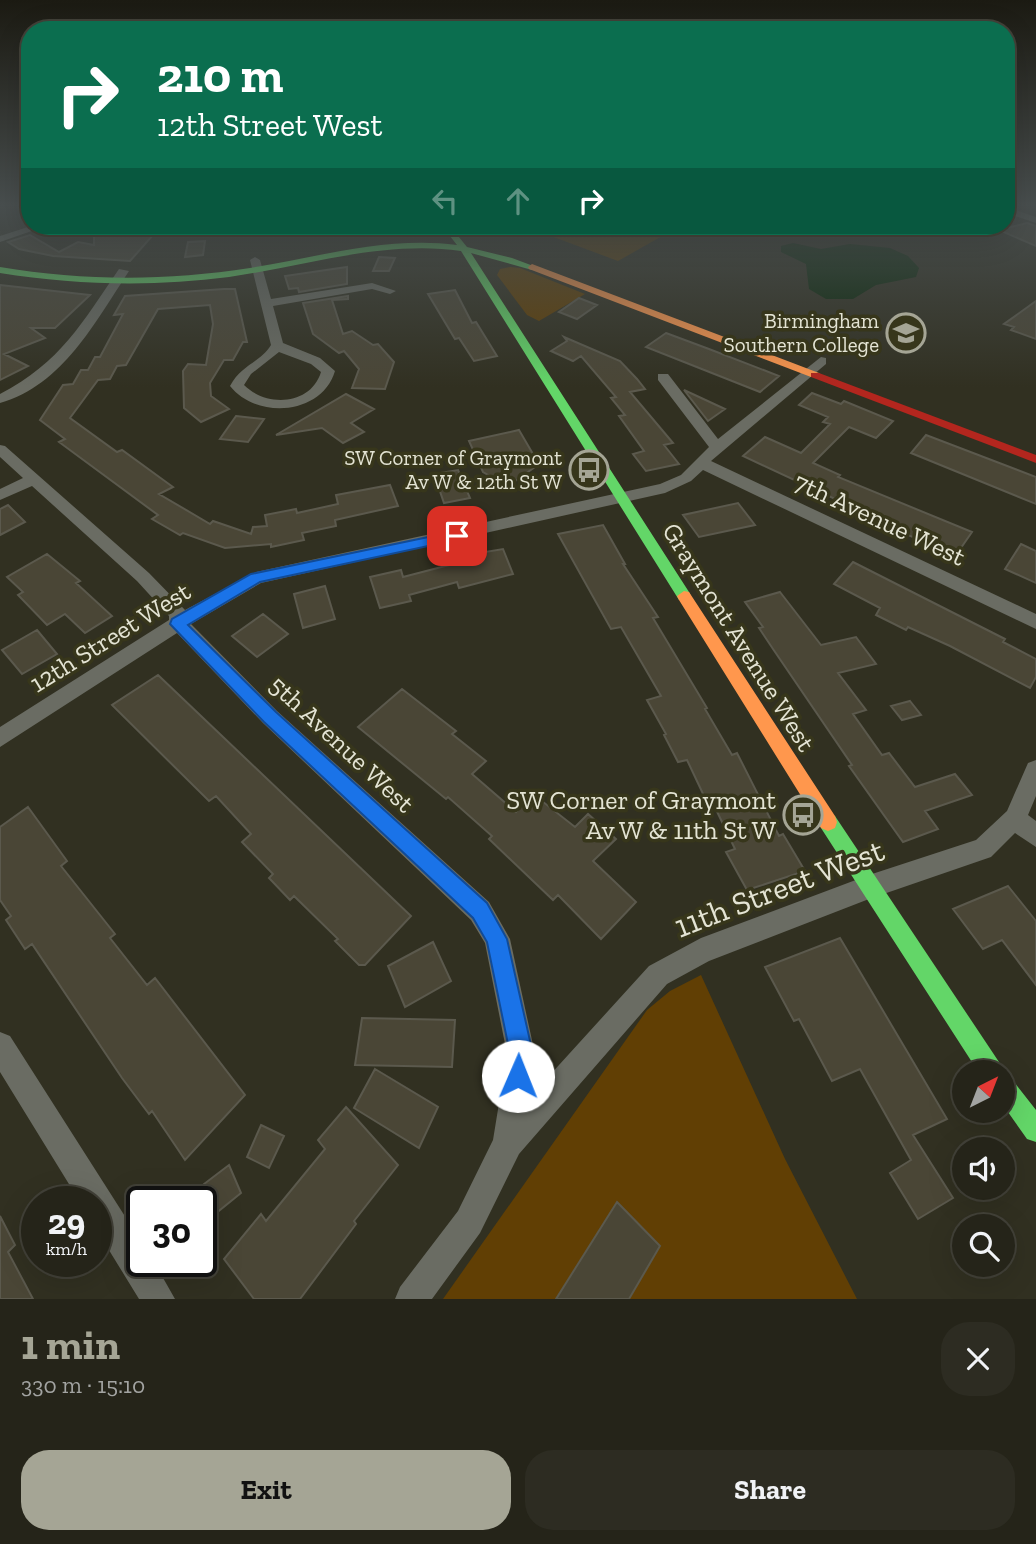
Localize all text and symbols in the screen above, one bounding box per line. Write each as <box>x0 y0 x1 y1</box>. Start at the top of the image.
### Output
text: 210 m <box>157 46 283 105</box>
icon: right <box>42 49 133 140</box>
text: 12th Street West <box>157 106 382 144</box>
icon: left <box>426 182 464 220</box>
icon: ahead <box>499 182 537 220</box>
icon: right <box>572 182 610 220</box>
place label: Birmingham Southern College <box>723 308 879 357</box>
school or university icon: Birmingham Southern College <box>885 312 927 354</box>
place label: SW Corner of Graymont Av W & 12th St W <box>344 445 562 494</box>
bus stop icon: SW Corner of Graymont Av W & 12th St W <box>568 449 610 491</box>
street label: 7th Avenue West <box>789 465 971 573</box>
pin <box>427 506 487 566</box>
icon: arrive <box>438 517 476 555</box>
street label: Graymont Avenue West <box>656 517 823 757</box>
street label: 12th Street West <box>24 575 196 699</box>
street label: 5th Avenue West <box>263 669 421 819</box>
place label: SW Corner of Graymont Av W & 11th St W <box>506 784 777 846</box>
bus stop icon: SW Corner of Graymont Av W & 11th St W <box>782 794 824 836</box>
street label: 11th Street West <box>669 831 889 945</box>
position arrow <box>481 1039 555 1113</box>
north arrow <box>952 1060 1015 1124</box>
map controls <box>952 1060 1015 1277</box>
button: sound <box>952 1137 1015 1200</box>
speed limit sign: 30 <box>126 1186 217 1277</box>
text: 29 <box>48 1201 85 1243</box>
button: search <box>952 1214 1015 1277</box>
text: km/h <box>46 1238 87 1260</box>
text: 1 min <box>21 1319 120 1370</box>
button: close <box>941 1322 1015 1396</box>
text: 330 m · 15:10 <box>21 1371 145 1399</box>
button: Exit <box>21 1450 511 1530</box>
button: Share <box>525 1450 1015 1530</box>

